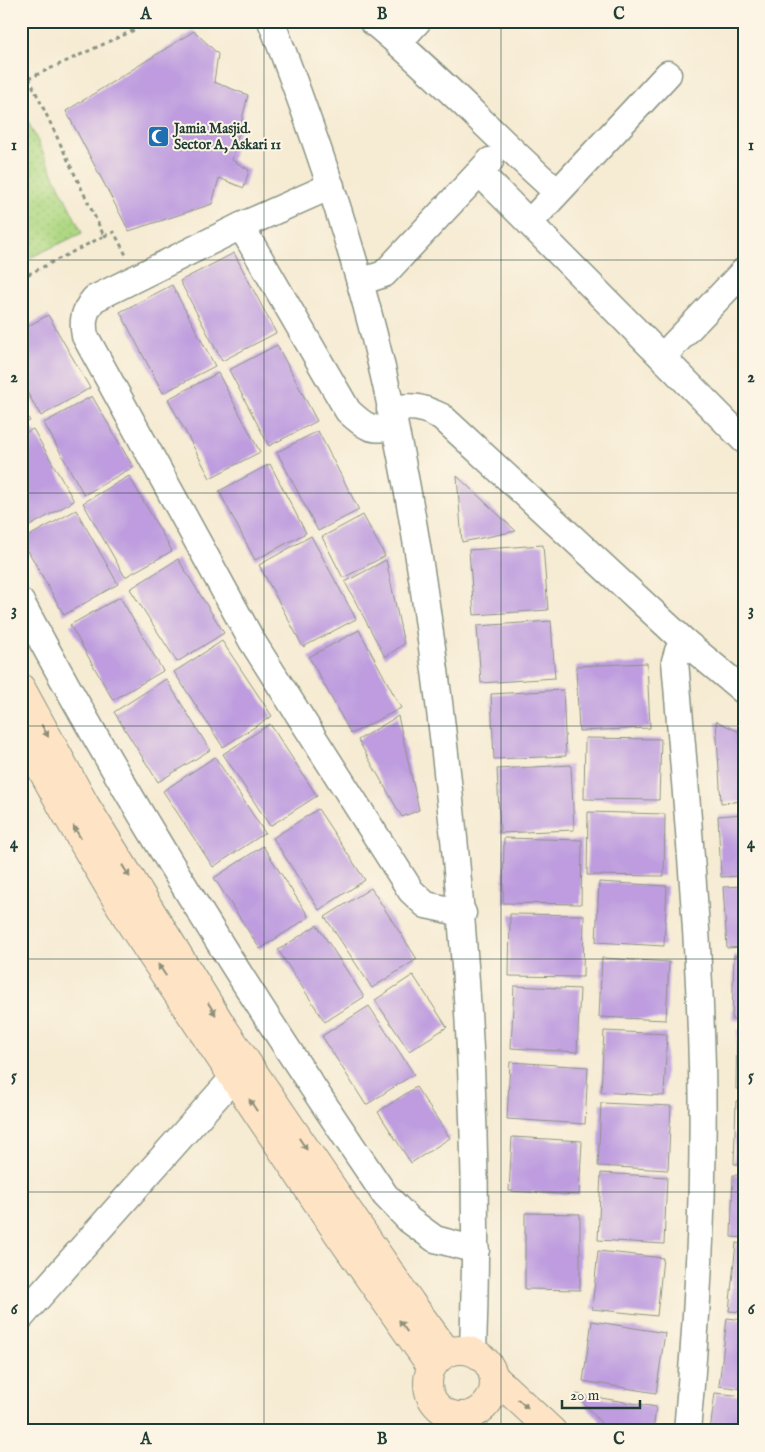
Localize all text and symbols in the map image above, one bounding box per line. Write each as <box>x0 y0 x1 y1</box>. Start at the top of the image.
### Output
text: A <box>140 5 153 25</box>
text: B <box>377 5 388 25</box>
text: C <box>613 5 625 25</box>
place label: Jamia Masjid. Sector A, Askari 11 <box>172 120 281 154</box>
mosque icon: Jamia Masjid. Sector A, Askari 11 <box>146 124 170 148</box>
text: 1 <box>11 136 17 156</box>
text: 1 <box>748 136 754 156</box>
text: 2 <box>10 368 18 388</box>
text: 2 <box>747 368 755 388</box>
text: 3 <box>11 601 17 621</box>
text: 3 <box>748 601 754 621</box>
one-way arrow <box>40 724 49 738</box>
one-way arrow <box>72 826 81 839</box>
text: 4 <box>10 834 19 854</box>
text: 4 <box>747 834 756 854</box>
one-way arrow <box>122 865 131 878</box>
one-way arrow <box>157 964 167 977</box>
one-way arrow <box>208 1003 217 1016</box>
text: 5 <box>11 1067 17 1087</box>
text: 5 <box>748 1067 754 1087</box>
one-way arrow <box>248 1098 258 1112</box>
one-way arrow <box>298 1137 308 1151</box>
text: 6 <box>11 1300 19 1320</box>
text: 6 <box>748 1300 756 1320</box>
one-way arrow <box>398 1319 408 1333</box>
scale bar <box>562 1377 640 1409</box>
text: 20 m <box>570 1386 600 1405</box>
one-way arrow <box>517 1399 530 1410</box>
text: A <box>140 1430 153 1450</box>
text: B <box>377 1430 388 1450</box>
text: C <box>613 1430 625 1450</box>

